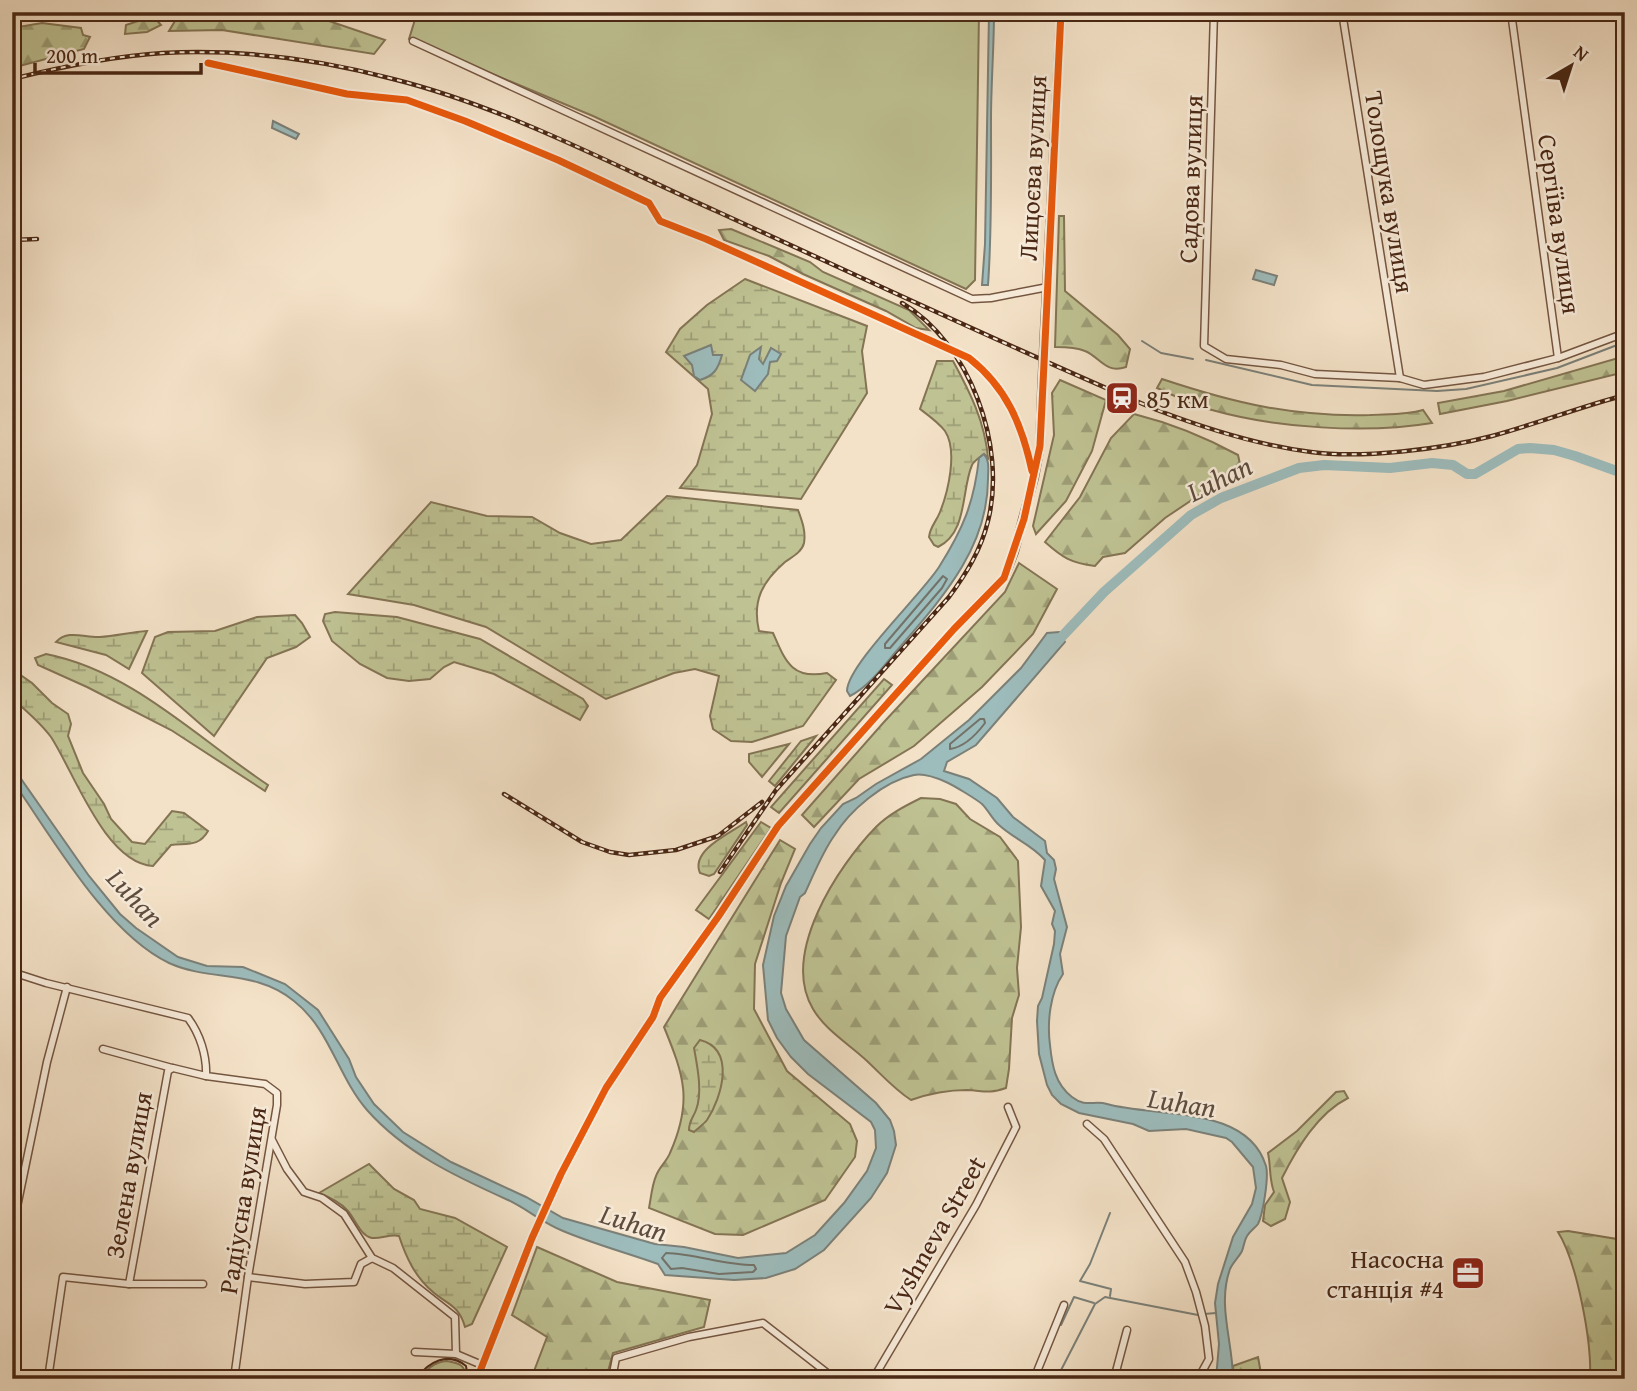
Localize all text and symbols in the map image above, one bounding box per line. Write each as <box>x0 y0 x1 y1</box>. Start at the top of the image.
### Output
scale bar <box>35 32 201 76</box>
north arrow <box>1536 32 1606 102</box>
text: N <box>1568 38 1596 68</box>
text: 200 m <box>46 40 98 71</box>
street label: Лицоєва вулиця <box>1008 74 1056 262</box>
street label: Толощука вулиця <box>1355 88 1425 296</box>
street label: Садова вулиця <box>1168 94 1212 264</box>
street label: Сергіїва вулиця <box>1528 132 1592 316</box>
station icon: 85 км <box>1103 379 1141 417</box>
place label: 85 км <box>1146 379 1209 418</box>
water label: Luhan <box>1178 445 1259 512</box>
water label: Luhan <box>97 857 174 936</box>
water label: Luhan <box>1144 1076 1219 1128</box>
street label: Зелена вулиця <box>94 1088 162 1262</box>
street label: Радіусна вулиця <box>208 1103 276 1297</box>
street label: Vyshneva Street <box>873 1148 995 1322</box>
water label: Luhan <box>594 1192 673 1252</box>
place label: Насосна станція #4 <box>1326 1239 1445 1308</box>
office icon: Насосна станція #4 <box>1449 1254 1487 1292</box>

